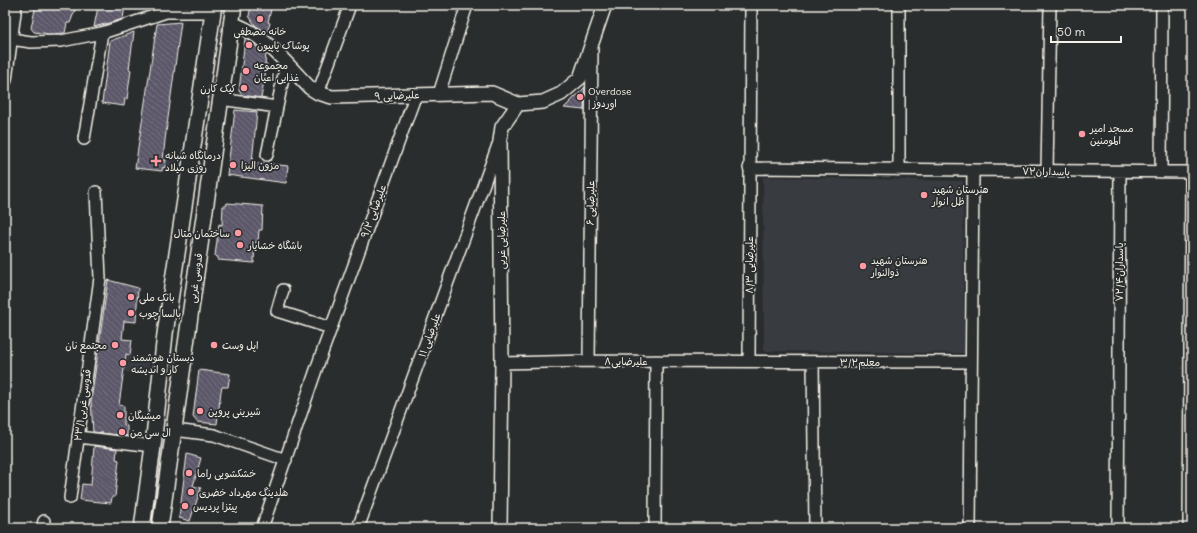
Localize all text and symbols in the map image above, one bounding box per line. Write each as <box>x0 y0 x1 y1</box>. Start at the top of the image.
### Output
marker: خانه مصطفی <box>255 14 265 24</box>
scale bar <box>1051 18 1121 44</box>
text: 50 m <box>1057 24 1086 39</box>
place label: خانه مصطفی <box>234 25 287 39</box>
place label: پوشاک پاپیون <box>257 39 310 52</box>
marker: پوشاک پاپیون <box>244 40 254 50</box>
place label: مجموعه غذایی اعیان <box>254 59 299 85</box>
marker: مجموعه غذایی اعیان <box>241 66 251 76</box>
place label: کیک کارن <box>200 82 236 95</box>
marker: کیک کارن <box>239 83 249 93</box>
place label: Overdose | اوردوز <box>588 85 631 110</box>
street label: ۹ علیرضایی <box>374 88 420 104</box>
marker: Overdose | اوردوز <box>575 92 585 102</box>
place label: مسجد امیر المومنین <box>1089 122 1134 147</box>
marker: مسجد امیر المومنین <box>1077 129 1087 139</box>
place label: درمانگاه شبانه روزی میلاد <box>165 149 221 174</box>
marker: درمانگاه شبانه روزی میلاد <box>150 155 162 167</box>
place label: مزون الیزا <box>241 159 280 172</box>
marker: مزون الیزا <box>228 160 238 170</box>
street label: پاسداران۷۲ <box>1022 165 1070 178</box>
street label: ۶ علیرضایی <box>584 180 598 226</box>
street label: ۹/۲ علیرضایی <box>358 183 390 240</box>
place label: هنرستان شهید ظل انوار <box>931 183 989 208</box>
marker: هنرستان شهید ظل انوار <box>919 190 929 200</box>
street label: علیرضایی غربی <box>495 211 509 269</box>
place label: ساختمان متال <box>174 227 230 240</box>
marker: ساختمان متال <box>233 228 243 238</box>
street label: ۸/۳ علیرضایی <box>743 236 757 294</box>
place label: باشگاه خشایار <box>247 239 303 252</box>
marker: باشگاه خشایار <box>235 240 245 250</box>
street label: پاسداران۷۲/۴ <box>1113 242 1126 302</box>
street label: قدوسی غربی <box>186 252 206 304</box>
place label: هنرستان شهید ذوالنوار <box>870 254 928 279</box>
marker: هنرستان شهید ذوالنوار <box>858 261 868 271</box>
place label: بانک ملی <box>139 291 175 305</box>
marker: بانک ملی <box>126 292 136 302</box>
place label: بالسا چوب <box>139 307 181 320</box>
marker: بالسا چوب <box>126 308 136 318</box>
street label: ۱۱ علیرضایی <box>415 311 444 359</box>
place label: مجتمع نان <box>65 339 107 354</box>
place label: اپل وست <box>222 339 259 352</box>
marker: مجتمع نان <box>110 340 120 350</box>
marker: اپل وست <box>209 340 219 350</box>
place label: دبستان هوشمند کار و اندیشه <box>131 351 195 376</box>
street label: علیرضایی۸ <box>604 355 648 369</box>
street label: معلم۳/۲ <box>840 356 880 370</box>
marker: دبستان هوشمند کار و اندیشه <box>118 358 128 368</box>
street label: قدوسی غربی۲۳/۱ <box>71 368 95 442</box>
place label: شیرینی پروین <box>208 405 261 419</box>
marker: شیرینی پروین <box>195 406 205 416</box>
place label: میشیگان <box>128 409 161 422</box>
marker: میشیگان <box>115 410 125 420</box>
place label: ال سی من <box>130 426 171 440</box>
marker: ال سی من <box>117 427 127 437</box>
place label: خشکشویی راما <box>197 467 256 481</box>
marker: خشکشویی راما <box>184 468 194 478</box>
place label: هلدینگ مهرداد خضری <box>199 486 288 499</box>
marker: هلدینگ مهرداد خضری <box>186 487 196 497</box>
place label: پیتزا پردیس <box>193 500 237 513</box>
marker: پیتزا پردیس <box>180 501 190 511</box>

